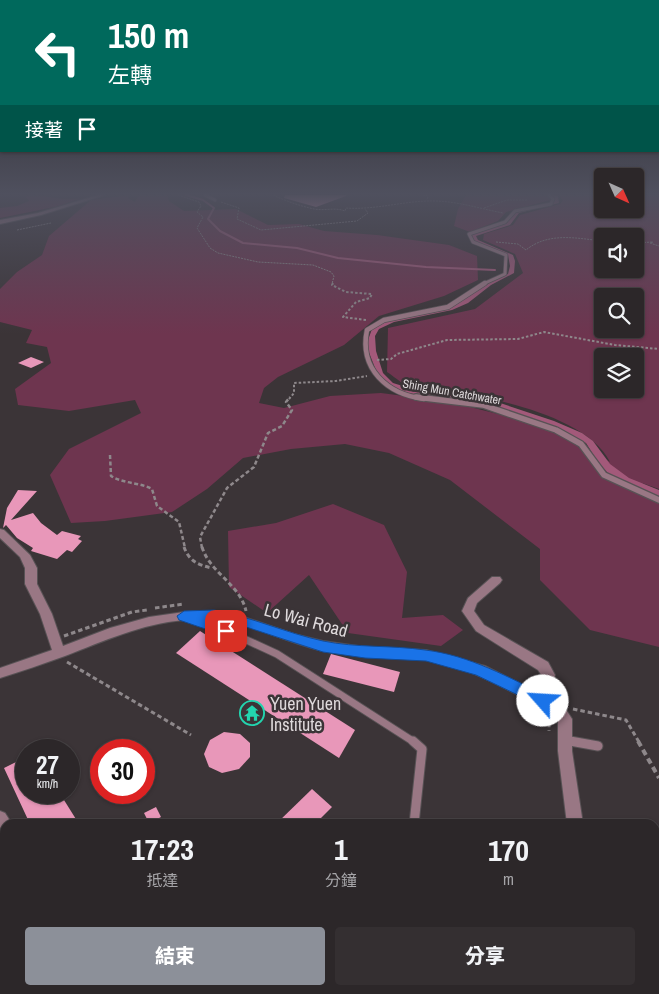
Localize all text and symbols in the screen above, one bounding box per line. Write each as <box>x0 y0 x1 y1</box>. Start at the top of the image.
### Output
text: 150 m <box>108 12 189 59</box>
icon: left <box>25 20 90 85</box>
text: 左轉 <box>108 60 152 90</box>
icon: arrive <box>73 115 101 143</box>
text: 接著 <box>25 117 63 143</box>
north arrow <box>594 168 644 218</box>
map controls <box>594 168 644 398</box>
button: sound <box>594 228 644 278</box>
button: search <box>594 288 644 338</box>
button: layers <box>594 348 644 398</box>
street label: Shing Mun Catchwater <box>401 375 503 409</box>
street label: Lo Wai Road <box>261 597 351 643</box>
pin <box>205 610 247 652</box>
icon: arrive <box>212 617 240 645</box>
position arrow <box>516 674 568 726</box>
place label: Yuen Yuen Institute <box>270 691 341 737</box>
temple icon: Yuen Yuen Institute <box>239 700 265 726</box>
speed limit sign: 30 <box>90 739 155 804</box>
text: 27 <box>36 748 59 782</box>
text: km/h <box>37 776 58 792</box>
text: 17:23 <box>131 829 194 869</box>
text: 1 <box>334 829 348 869</box>
text: 170 <box>488 830 529 870</box>
text: m <box>503 868 514 890</box>
text: 抵達 <box>146 869 178 891</box>
text: 分鐘 <box>325 869 357 891</box>
button: 結束 <box>25 927 325 985</box>
button: 分享 <box>335 927 635 985</box>

